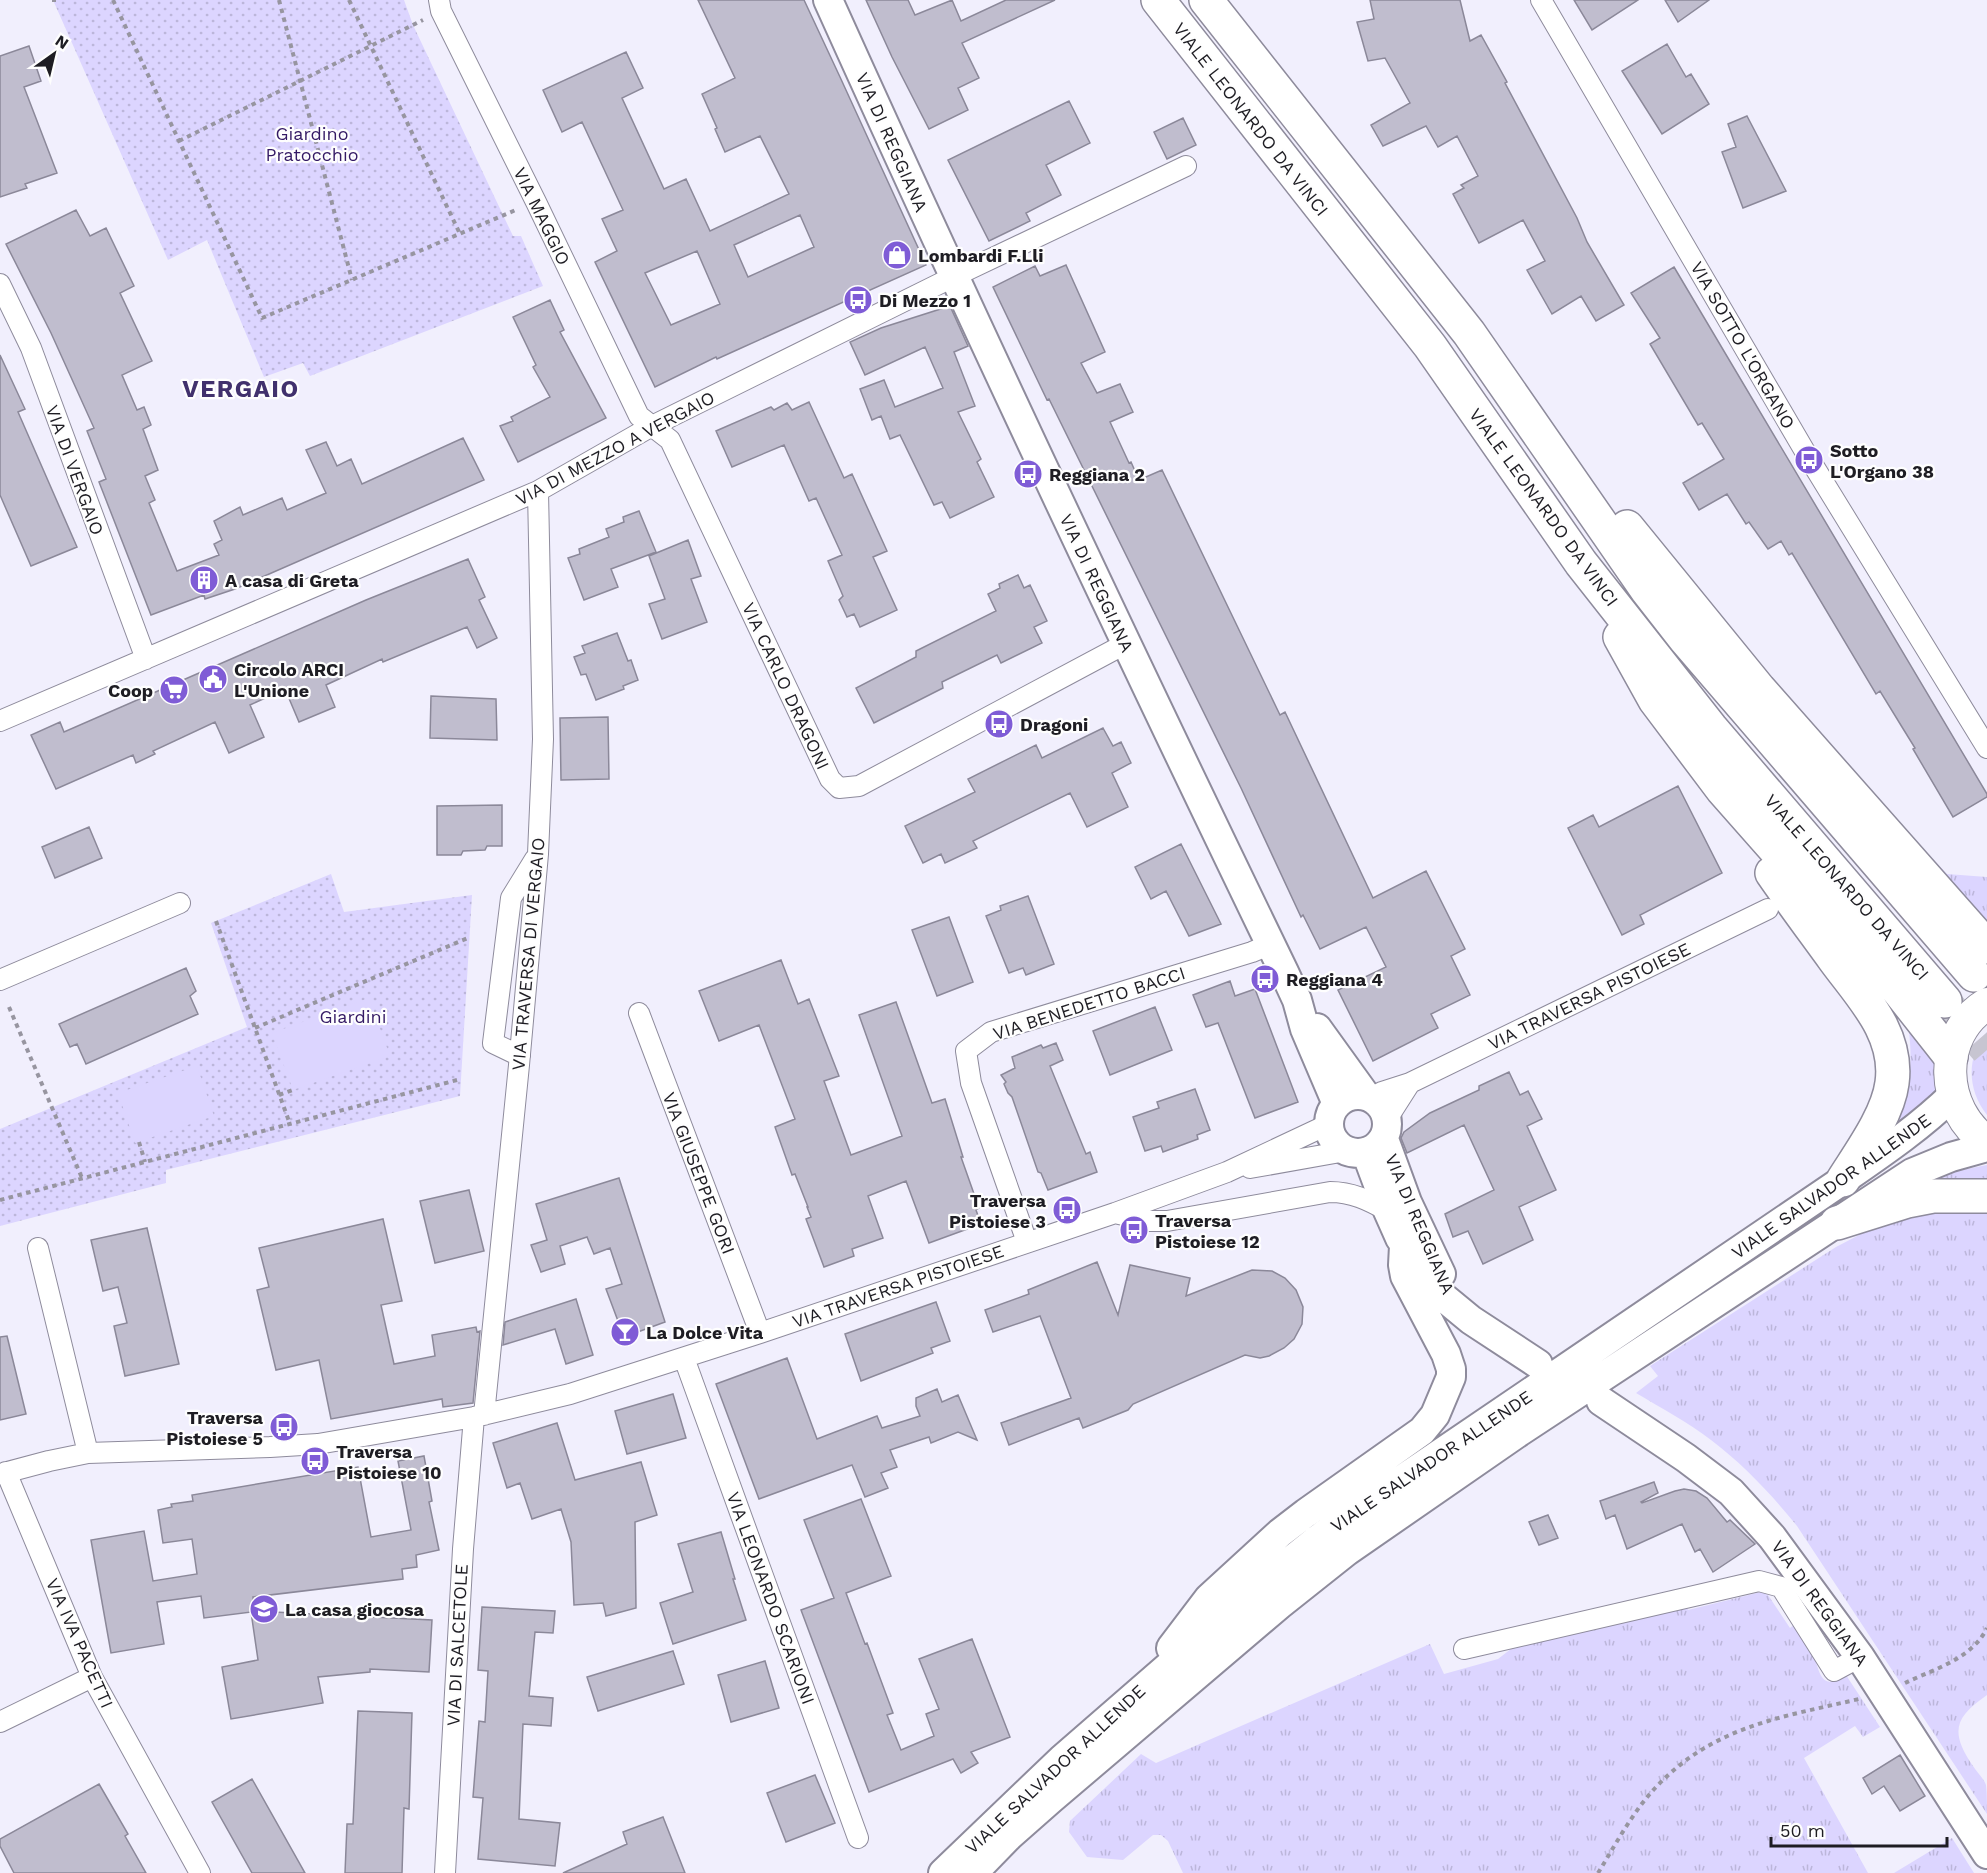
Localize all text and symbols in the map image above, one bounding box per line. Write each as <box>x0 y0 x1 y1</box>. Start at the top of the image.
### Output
street label: VIALE LEONARDO DA VINCI <box>1169 18 1333 220</box>
north arrow <box>24 24 84 84</box>
text: N <box>52 31 72 53</box>
street label: VIA DI REGGIANA <box>852 69 932 215</box>
park label: Giardino Pratocchio <box>265 123 359 165</box>
street label: VIA MAGGIO <box>509 164 575 268</box>
shop icon: Lombardi F.Lli <box>881 239 913 271</box>
place label: Lombardi F.Lli <box>918 245 1043 266</box>
street label: VIA SOTTO L'ORGANO <box>1687 258 1799 432</box>
bus stop icon: Di Mezzo 1 <box>842 284 874 316</box>
place label: Di Mezzo 1 <box>879 290 971 311</box>
district label: VERGAIO <box>182 375 300 403</box>
street label: VIA DI MEZZO A VERGAIO <box>512 387 718 509</box>
street label: VIA DI VERGAIO <box>42 402 108 538</box>
street label: VIALE LEONARDO DA VINCI <box>1465 404 1623 610</box>
place label: Sotto L'Organo 38 <box>1830 440 1934 482</box>
bus stop icon: Sotto L'Organo 38 <box>1793 444 1825 476</box>
bus stop icon: Reggiana 2 <box>1012 458 1044 490</box>
place label: Reggiana 2 <box>1049 464 1145 485</box>
street label: VIA DI REGGIANA <box>1056 510 1138 656</box>
building icon: A casa di Greta <box>188 564 220 596</box>
place label: A casa di Greta <box>225 570 359 591</box>
street label: VIA CARLO DRAGONI <box>738 599 834 773</box>
place label: Circolo ARCI L'Unione <box>234 659 344 701</box>
public building icon: Circolo ARCI L'Unione <box>197 663 229 695</box>
supermarket icon: Coop <box>158 674 190 706</box>
place label: Coop <box>108 680 153 701</box>
bus stop icon: Dragoni <box>983 708 1015 740</box>
place label: Dragoni <box>1020 714 1088 735</box>
street label: VIALE LEONARDO DA VINCI <box>1761 790 1933 984</box>
street label: VIA TRAVERSA DI VERGAIO <box>507 837 549 1071</box>
street label: VIA TRAVERSA PISTOIESE <box>1484 938 1694 1054</box>
street label: VIA BENEDETTO BACCI <box>990 962 1188 1044</box>
bus stop icon: Reggiana 4 <box>1249 963 1281 995</box>
place label: Reggiana 4 <box>1286 969 1383 990</box>
park label: Giardini <box>319 1006 387 1027</box>
street label: VIA GIUSEPPE GORI <box>658 1089 740 1257</box>
street label: VIALE SALVADOR ALLENDE <box>1727 1109 1935 1263</box>
street label: VIA DI REGGIANA <box>1381 1151 1459 1297</box>
place label: Traversa Pistoiese 3 <box>949 1190 1047 1232</box>
bus stop icon: Traversa Pistoiese 3 <box>1051 1194 1083 1226</box>
place label: Traversa Pistoiese 12 <box>1155 1210 1260 1252</box>
bus stop icon: Traversa Pistoiese 12 <box>1118 1214 1150 1246</box>
street label: VIA TRAVERSA PISTOIESE <box>789 1240 1007 1332</box>
bar icon: La Dolce Vita <box>609 1316 641 1348</box>
place label: La Dolce Vita <box>646 1322 764 1343</box>
street label: VIALE SALVADOR ALLENDE <box>1326 1386 1536 1536</box>
place label: Traversa Pistoiese 5 <box>166 1407 264 1449</box>
bus stop icon: Traversa Pistoiese 5 <box>268 1411 300 1443</box>
place label: Traversa Pistoiese 10 <box>336 1441 441 1483</box>
bus stop icon: Traversa Pistoiese 10 <box>299 1445 331 1477</box>
street label: VIA LEONARDO SCARIONI <box>723 1489 819 1707</box>
street label: VIA DI REGGIANA <box>1767 1536 1873 1670</box>
street label: VIA DI SALCETOLE <box>442 1563 472 1727</box>
street label: VIA IVA PACETTI <box>42 1575 118 1711</box>
school or university icon: La casa giocosa <box>248 1593 280 1625</box>
place label: La casa giocosa <box>285 1599 425 1620</box>
street label: VIALE SALVADOR ALLENDE <box>961 1680 1149 1858</box>
scale bar <box>1771 1810 1946 1848</box>
text: 50 m <box>1780 1820 1825 1841</box>

